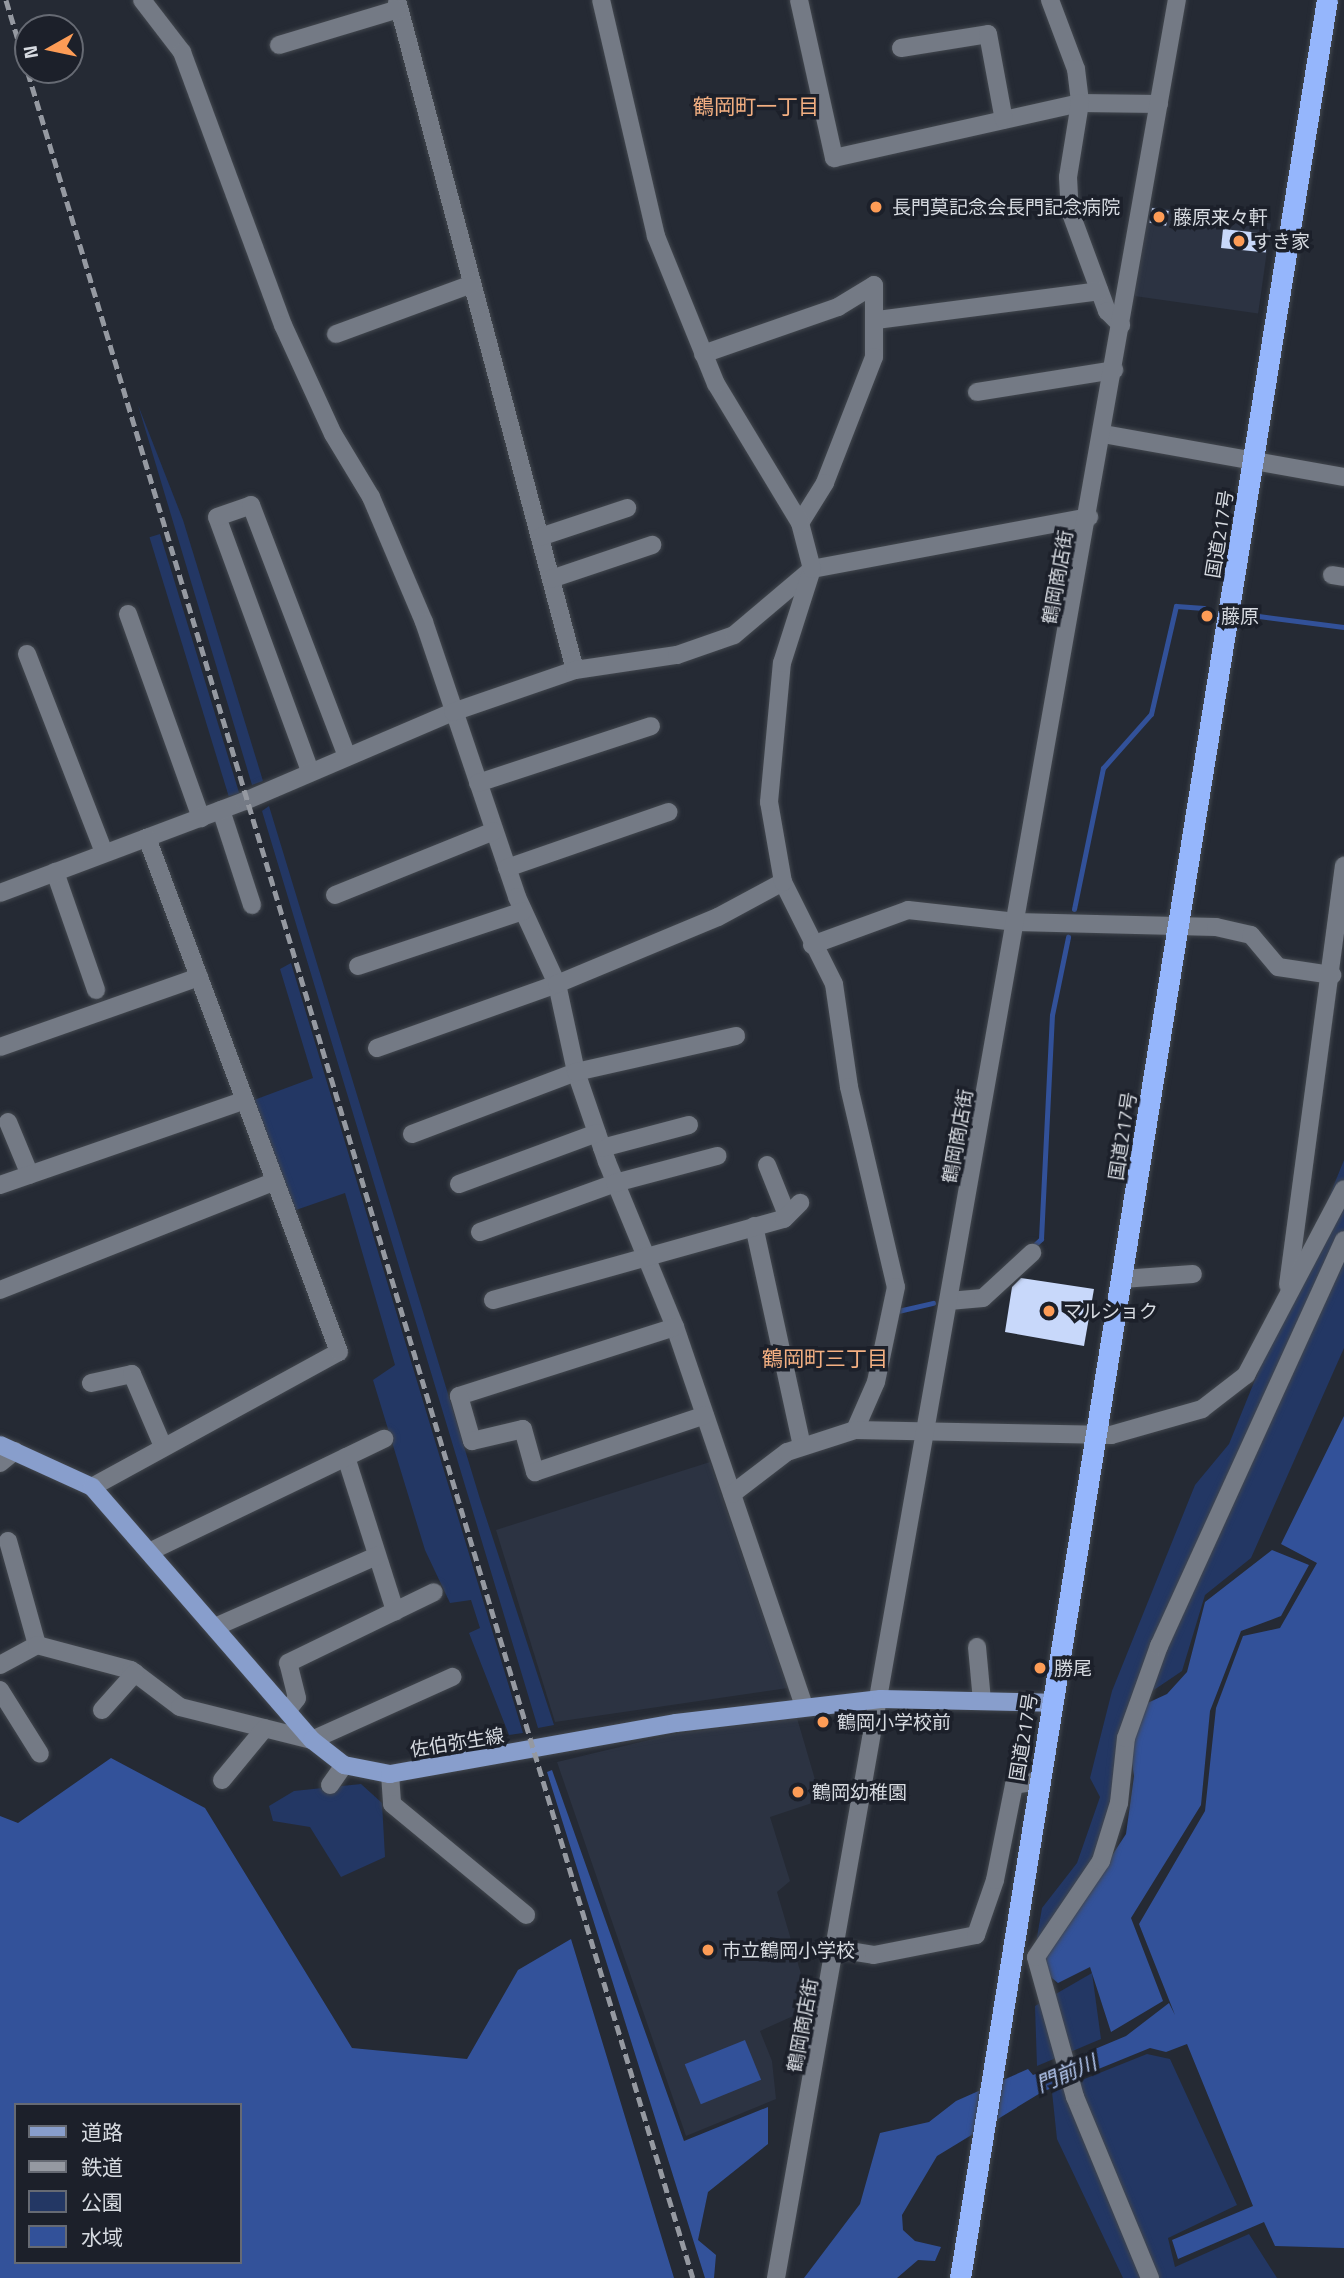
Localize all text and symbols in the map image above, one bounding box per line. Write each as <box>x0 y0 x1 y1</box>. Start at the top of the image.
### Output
north arrow <box>14 14 84 84</box>
text: N <box>14 43 45 61</box>
district label: 鶴岡町一丁目 <box>693 93 819 119</box>
place label: 長門莫記念会長門記念病院 <box>892 196 1120 218</box>
marker: 長門莫記念会長門記念病院 <box>866 197 886 217</box>
place label: 藤原来々軒 <box>1173 206 1268 228</box>
marker: 藤原来々軒 <box>1151 209 1167 225</box>
place label: すき家 <box>1253 230 1310 252</box>
marker: すき家 <box>1231 233 1247 249</box>
street label: 国道217号 <box>1201 488 1237 580</box>
street label: 鶴岡商店街 <box>1038 528 1076 626</box>
place label: 藤原 <box>1221 605 1259 627</box>
marker: 藤原 <box>1199 608 1215 624</box>
street label: 鶴岡商店街 <box>938 1087 976 1185</box>
street label: 国道217号 <box>1104 1090 1140 1182</box>
place label: マルショク <box>1063 1300 1158 1322</box>
marker: マルショク <box>1041 1303 1057 1319</box>
district label: 鶴岡町三丁目 <box>762 1345 888 1371</box>
place label: 勝尾 <box>1054 1657 1092 1679</box>
marker: 勝尾 <box>1032 1660 1048 1676</box>
street label: 国道217号 <box>1005 1691 1041 1783</box>
place label: 鶴岡小学校前 <box>837 1711 951 1733</box>
marker: 鶴岡小学校前 <box>815 1714 831 1730</box>
street label: 佐伯弥生線 <box>408 1723 506 1761</box>
place label: 鶴岡幼稚園 <box>812 1781 907 1803</box>
marker: 鶴岡幼稚園 <box>790 1784 806 1800</box>
place label: 市立鶴岡小学校 <box>722 1939 855 1961</box>
marker: 市立鶴岡小学校 <box>700 1942 716 1958</box>
street label: 鶴岡商店街 <box>783 1976 821 2074</box>
water label: 門前川 <box>1032 2049 1100 2097</box>
legend <box>14 2103 242 2264</box>
text: 道路 <box>81 2116 123 2148</box>
text: 鉄道 <box>81 2151 123 2183</box>
text: 公園 <box>81 2186 123 2218</box>
text: 水域 <box>81 2221 123 2253</box>

